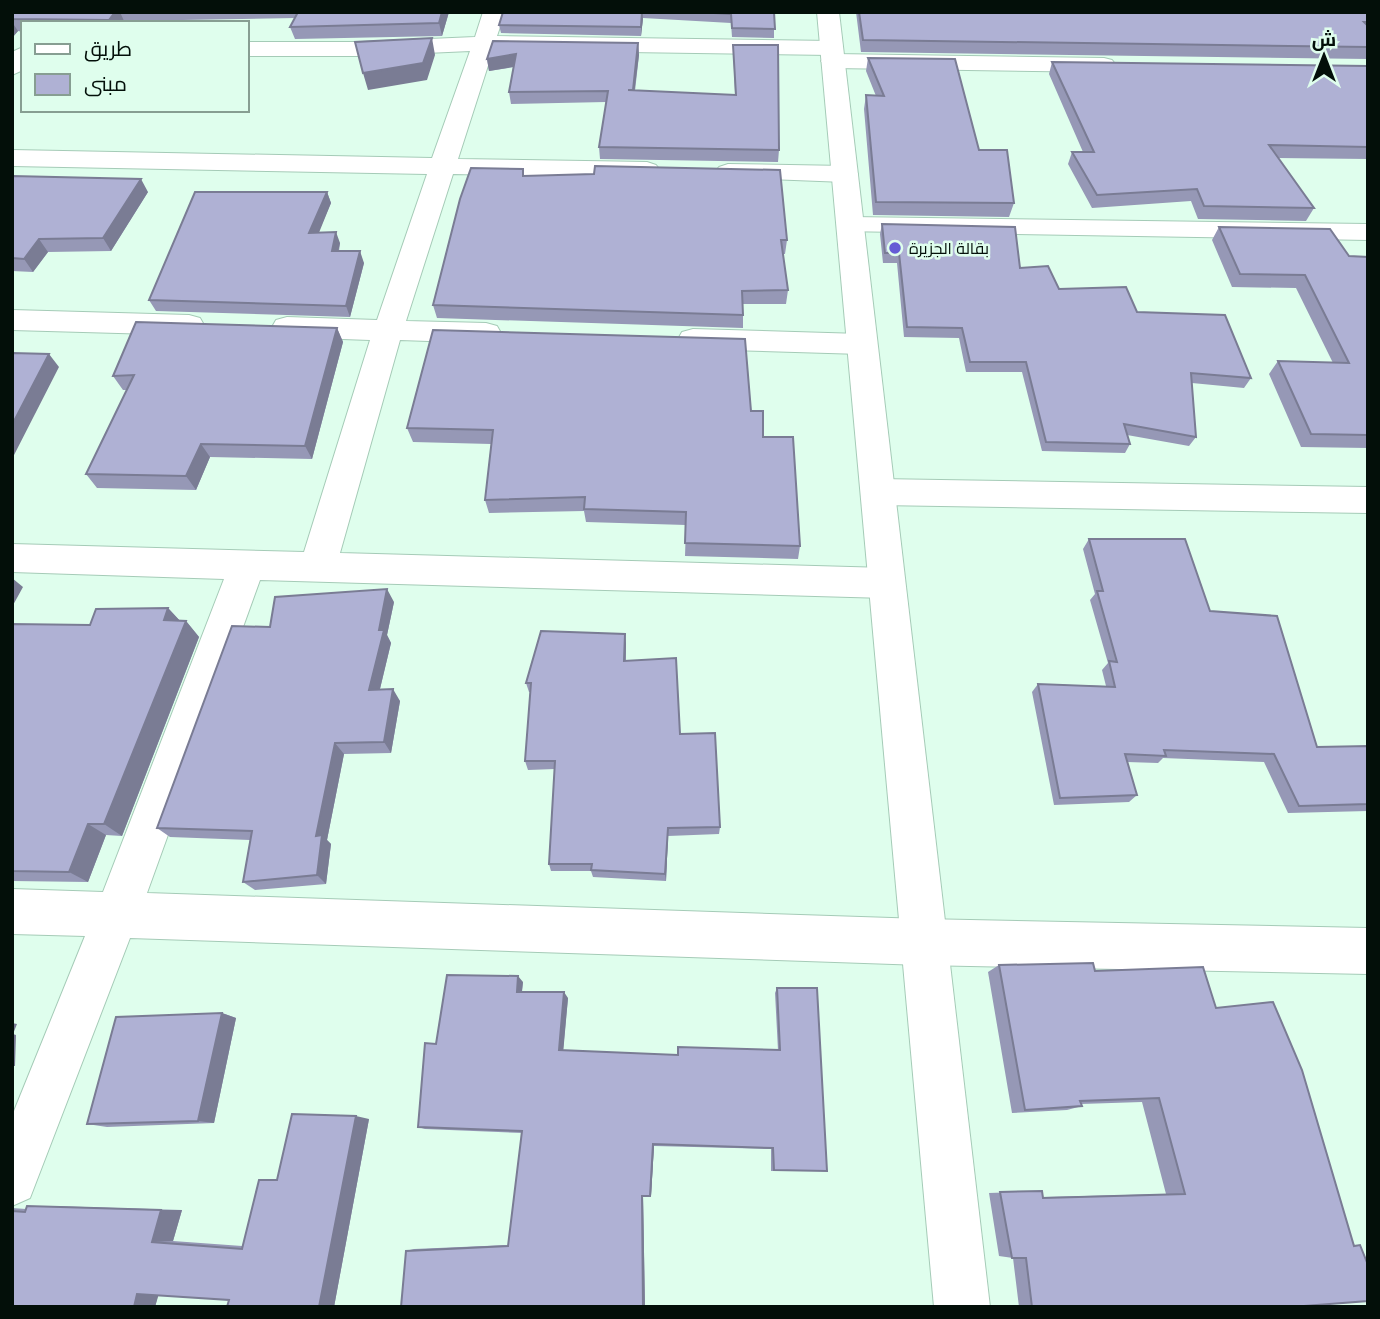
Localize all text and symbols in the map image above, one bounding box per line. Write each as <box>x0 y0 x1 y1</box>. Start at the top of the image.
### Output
legend <box>21 21 248 112</box>
north arrow <box>1289 21 1359 91</box>
text: ش <box>1312 27 1336 51</box>
text: طريق <box>84 35 132 62</box>
text: مبنى <box>84 70 127 97</box>
place label: بقالة الجزيرة <box>909 238 989 258</box>
marker: بقالة الجزيرة <box>887 240 903 256</box>

